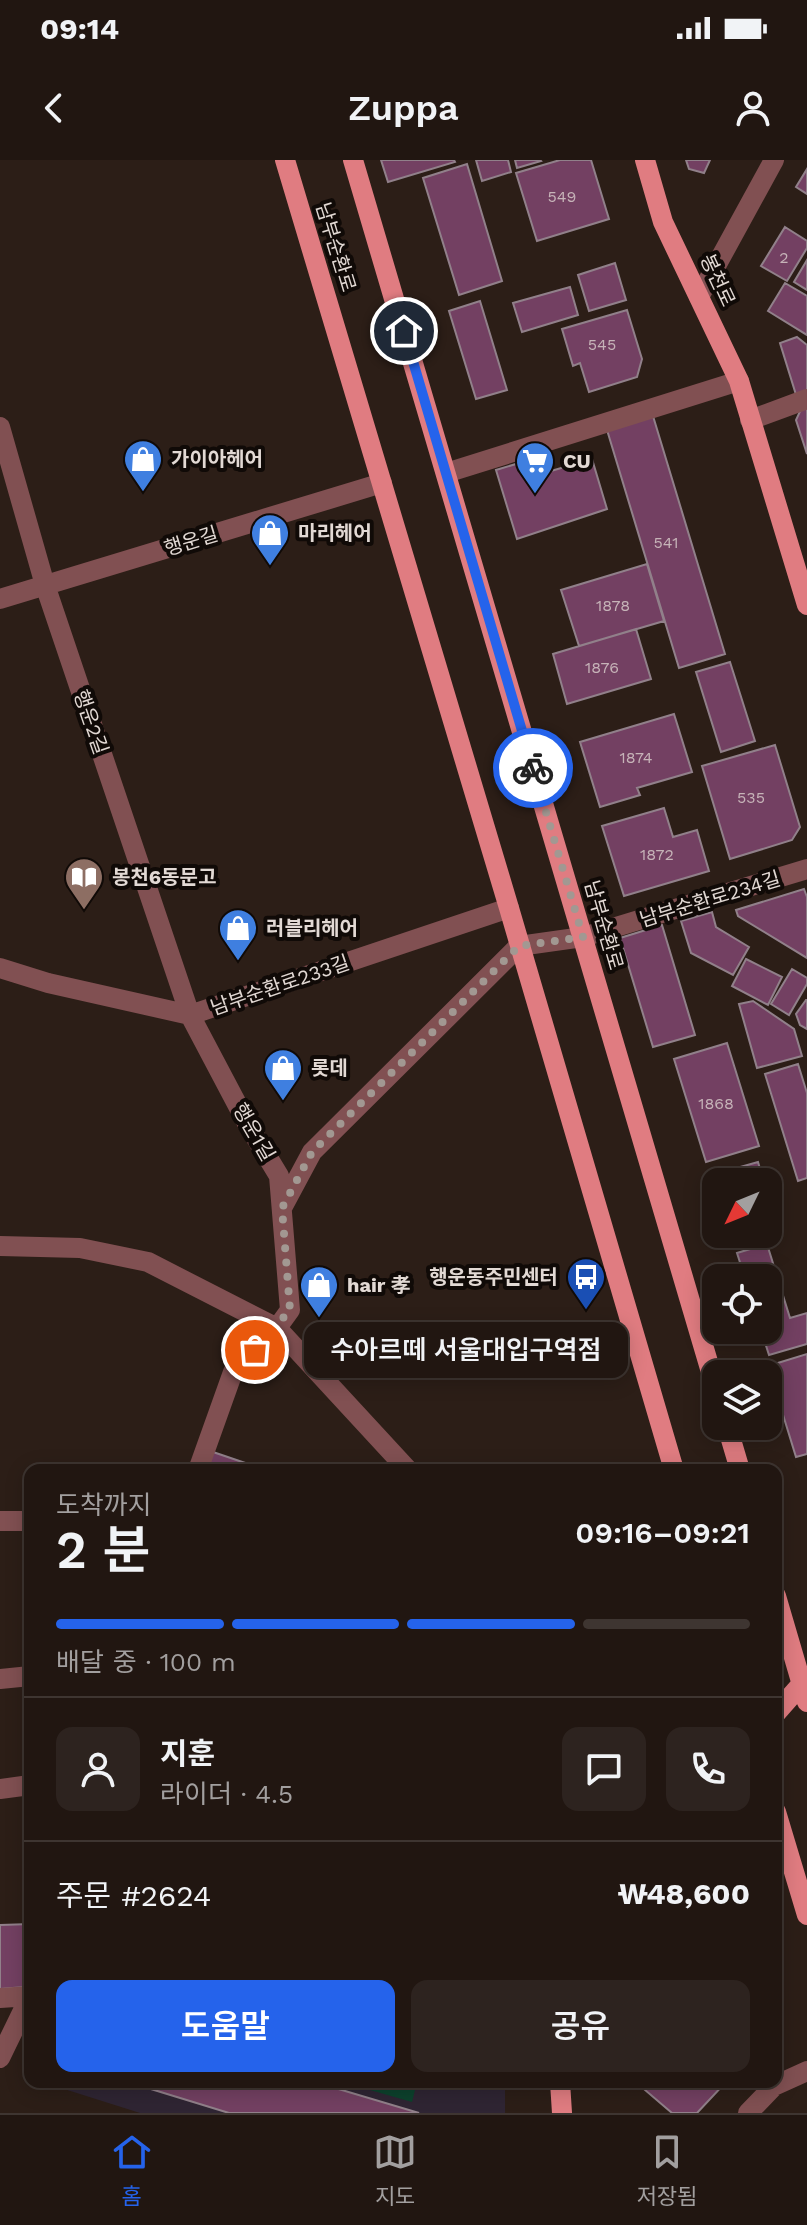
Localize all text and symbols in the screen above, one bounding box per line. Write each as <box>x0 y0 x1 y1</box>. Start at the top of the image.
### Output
text: 09:14 <box>40 11 119 46</box>
icon: back <box>32 86 76 130</box>
icon: person <box>731 86 775 130</box>
text: Zuppa <box>348 87 459 129</box>
house number: 549 <box>548 187 576 206</box>
street label: 남부순환로 <box>311 200 361 294</box>
house number: 2 <box>779 248 789 267</box>
street label: 봉천로 <box>695 250 741 310</box>
pin <box>370 297 438 365</box>
icon: home <box>382 309 426 353</box>
house number: 545 <box>588 335 616 354</box>
shop icon: 가이아헤어 <box>122 438 164 493</box>
supermarket icon: CU <box>514 440 556 495</box>
place label: 가이아헤어 <box>171 447 263 471</box>
place label: CU <box>563 449 591 473</box>
shop icon: 마리헤어 <box>249 512 291 567</box>
street label: 행운길 <box>161 521 221 561</box>
place label: 마리헤어 <box>298 521 372 545</box>
house number: 541 <box>653 533 679 552</box>
house number: 1878 <box>596 596 630 615</box>
house number: 1876 <box>585 658 619 677</box>
street label: 행운2길 <box>69 686 113 758</box>
courier <box>493 728 573 808</box>
icon: bike <box>511 746 555 790</box>
house number: 1874 <box>619 748 653 767</box>
house number: 535 <box>737 788 765 807</box>
house number: 1872 <box>640 845 674 864</box>
library icon: 봉천6동문고 <box>63 856 105 911</box>
place label: 봉천6동문고 <box>112 865 216 889</box>
street label: 남부순환로234길 <box>637 866 783 932</box>
street label: 남부순환로 <box>580 877 628 973</box>
shop icon: 러블리헤어 <box>217 907 259 962</box>
place label: 러블리헤어 <box>266 916 358 940</box>
street label: 남부순환로233길 <box>207 950 353 1020</box>
shop icon: 롯데 <box>262 1047 304 1102</box>
place label: 롯데 <box>311 1056 348 1080</box>
house number: 1868 <box>698 1094 734 1113</box>
street label: 행운1길 <box>228 1099 280 1165</box>
north arrow <box>702 1168 782 1248</box>
map controls <box>702 1168 782 1440</box>
bus stop icon: 행운동주민센터 <box>565 1256 607 1311</box>
shop icon: hair 孝 <box>298 1264 340 1319</box>
button: locate <box>702 1264 782 1344</box>
place label: 행운동주민센터 <box>429 1265 558 1289</box>
place label: hair 孝 <box>347 1273 411 1297</box>
pin <box>221 1316 289 1384</box>
callout: 수아르떼 서울대입구역점 <box>303 1322 627 1378</box>
icon: bag <box>233 1328 277 1372</box>
text: 수아르떼 서울대입구역점 <box>330 1335 602 1365</box>
button: layers <box>702 1360 782 1440</box>
text: 도착까지 <box>56 1490 152 1520</box>
text: 09:16–09:21 <box>575 1515 750 1550</box>
text: 2 분 <box>56 1520 150 1581</box>
text: 배달 중 · 100 m <box>56 1647 236 1677</box>
button: person <box>56 1727 140 1811</box>
button: chat <box>562 1727 646 1811</box>
button: phone <box>666 1727 750 1811</box>
text: 지훈 <box>160 1736 215 1771</box>
text: 라이더 · 4.5 <box>160 1779 293 1809</box>
text: ₩48,600 <box>618 1876 750 1911</box>
text: 주문 #2624 <box>56 1878 211 1913</box>
button: 도움말 <box>56 1980 395 2072</box>
button: 공유 <box>411 1980 750 2072</box>
tab: 홈 <box>110 2130 154 2210</box>
tab: 지도 <box>373 2130 417 2210</box>
tab: 저장됨 <box>637 2130 697 2210</box>

